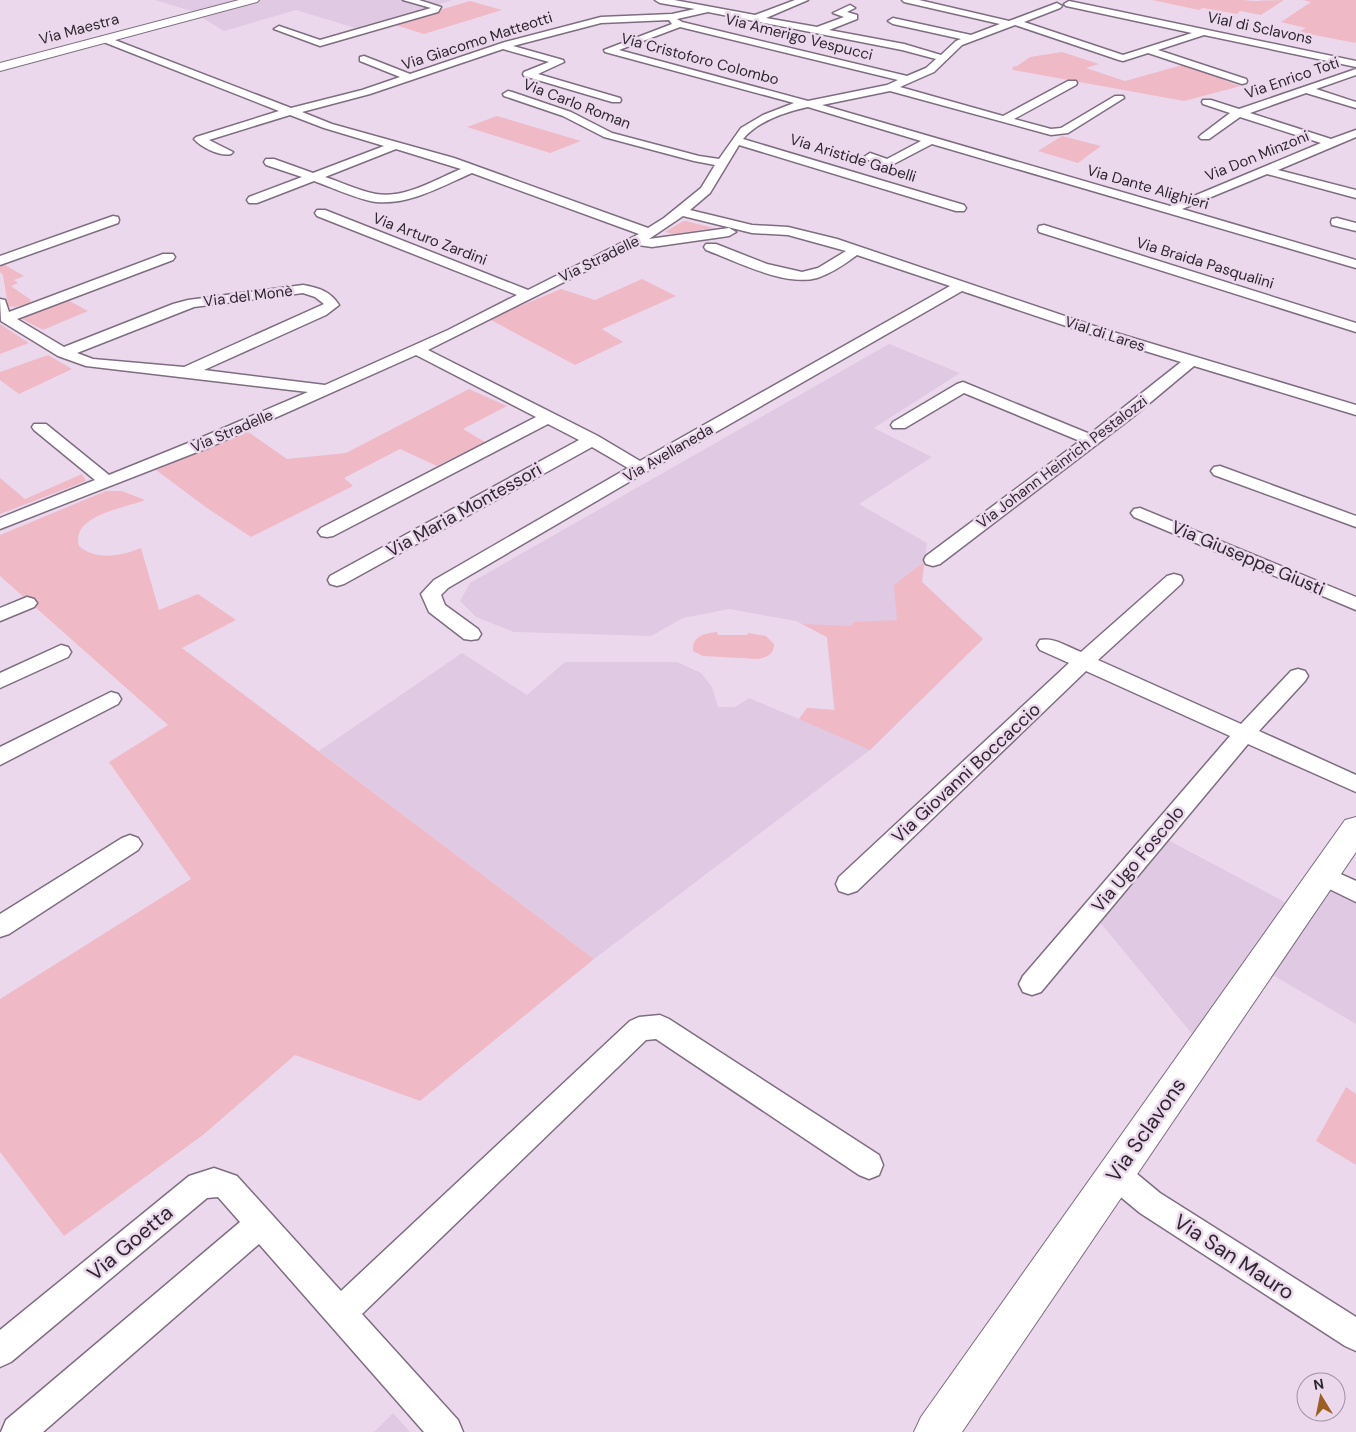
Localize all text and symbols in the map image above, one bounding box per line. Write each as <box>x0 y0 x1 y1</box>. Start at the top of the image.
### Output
street label: Via Giacomo Matteotti <box>399 7 555 75</box>
street label: Vial di Sclavons <box>1205 7 1315 49</box>
street label: Via Maestra <box>37 9 121 49</box>
street label: Via Amerigo Vespucci <box>723 9 875 65</box>
street label: Via Cristoforo Colombo <box>619 28 781 90</box>
street label: Via Enrico Toti <box>1242 52 1342 104</box>
street label: Via Carlo Roman <box>520 74 634 134</box>
street label: Via Don Minzoni <box>1202 126 1312 186</box>
street label: Via Aristide Gabelli <box>787 129 919 187</box>
street label: Via Dante Alighieri <box>1085 160 1211 214</box>
street label: Via Arturo Zardini <box>370 208 490 270</box>
street label: Via Stradelle <box>555 231 643 287</box>
street label: Via Braida Pasqualini <box>1134 233 1276 293</box>
street label: Via del Monè <box>202 281 294 311</box>
street label: Vial di Lares <box>1062 312 1148 356</box>
street label: Via Johann Heinrich Pestalozzi <box>972 391 1152 533</box>
street label: Via Stradelle <box>188 405 276 457</box>
street label: Via Avellaneda <box>619 419 717 487</box>
street label: Via Maria Montessori <box>382 457 546 563</box>
street label: Via Giuseppe Giusti <box>1168 515 1328 601</box>
street label: Via Giovanni Boccaccio <box>886 698 1046 848</box>
street label: Via Ugo Foscolo <box>1086 801 1190 917</box>
street label: Via Sclavons <box>1100 1072 1192 1188</box>
street label: Via Goetta <box>81 1199 179 1287</box>
street label: Via San Mauro <box>1168 1208 1300 1306</box>
north arrow <box>1296 1372 1346 1422</box>
text: N <box>1312 1374 1325 1394</box>

